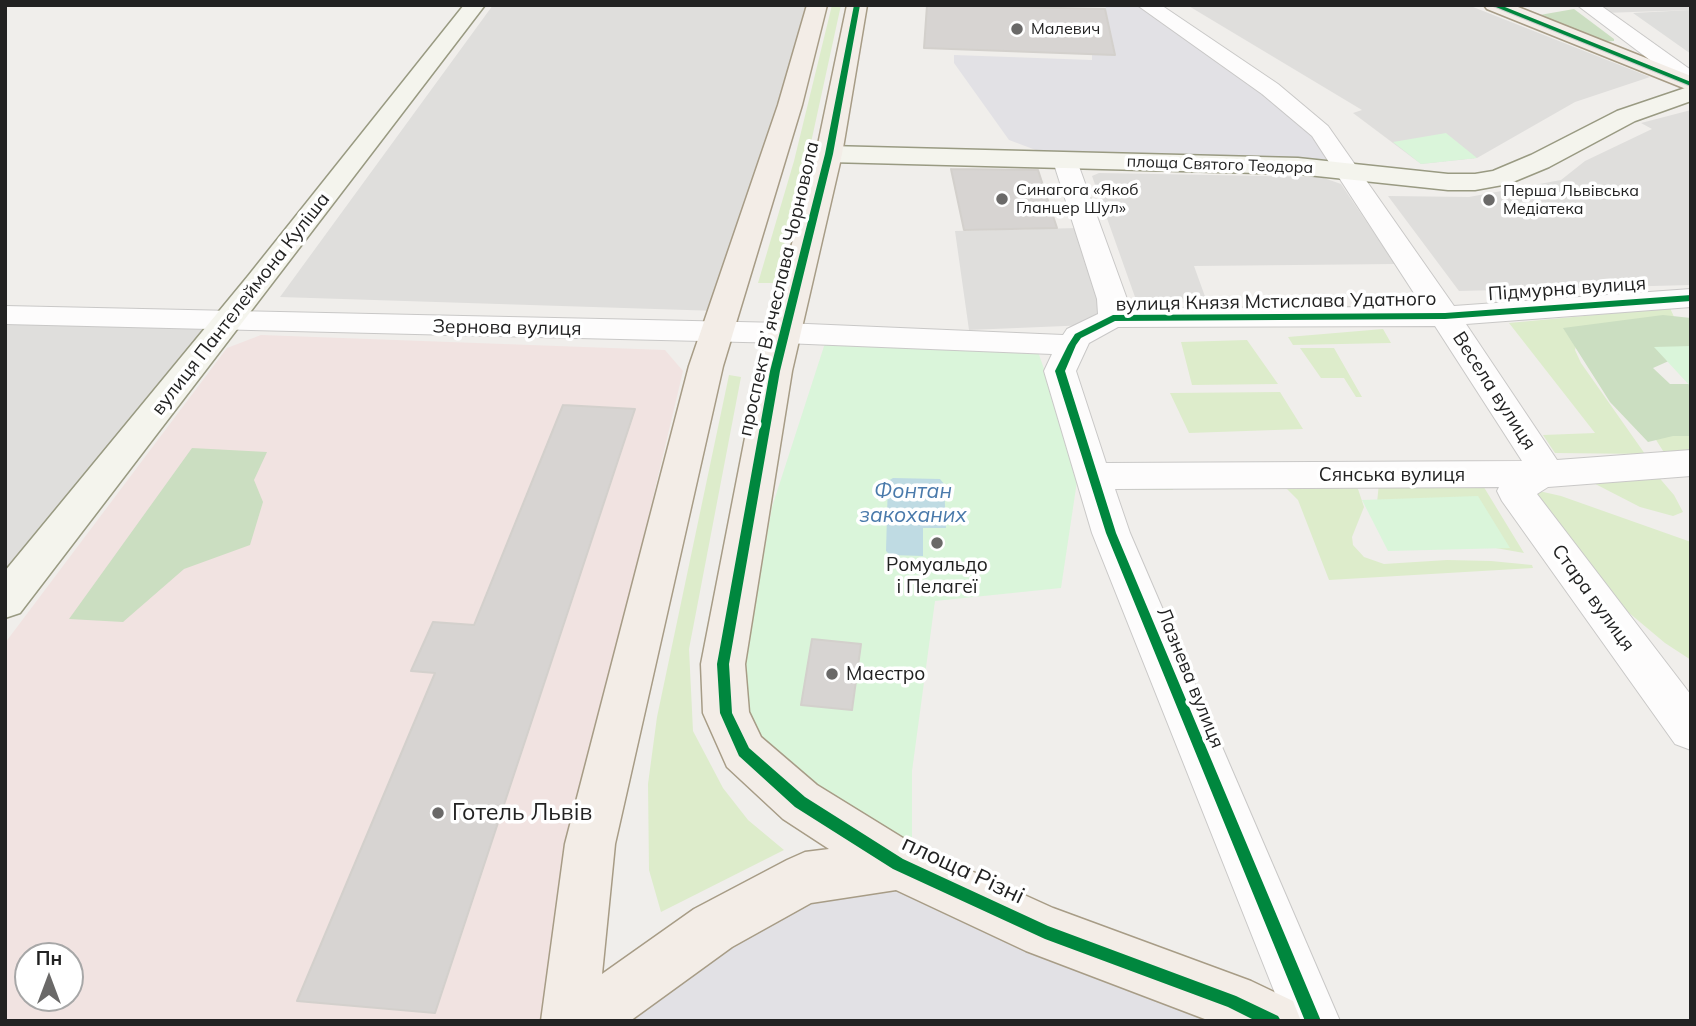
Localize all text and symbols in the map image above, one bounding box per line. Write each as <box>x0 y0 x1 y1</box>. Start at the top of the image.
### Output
place label: Малевич <box>1031 19 1100 39</box>
marker: Малевич <box>1009 21 1025 37</box>
street label: проспект Вʼячеслава Чорновола <box>734 139 824 439</box>
street label: площа Святого Теодора <box>1126 152 1314 178</box>
place label: Синагога «Якоб Гланцер Шул» <box>1016 180 1139 218</box>
place label: Перша Львівська Медіатека <box>1503 181 1639 219</box>
street label: вулиця Пантелеймона Куліша <box>147 188 335 420</box>
marker: Синагога «Якоб Гланцер Шул» <box>994 191 1010 207</box>
marker: Перша Львівська Медіатека <box>1481 192 1497 208</box>
street label: Підмурна вулиця <box>1487 272 1647 306</box>
street label: вулиця Князя Мстислава Удатного <box>1115 288 1437 316</box>
street label: Зернова вулиця <box>432 315 582 341</box>
street label: Весела вулиця <box>1447 328 1541 454</box>
street label: Сянська вулиця <box>1319 464 1465 486</box>
water label: Фонтан закоханих <box>859 479 967 529</box>
marker: Ромуальдо і Пелагеї <box>929 535 945 551</box>
street label: Стара вулиця <box>1547 540 1639 656</box>
place label: Ромуальдо і Пелагеї <box>886 554 988 598</box>
street label: Лазнева вулиця <box>1151 604 1229 752</box>
place label: Маестро <box>846 663 925 685</box>
marker: Маестро <box>824 666 840 682</box>
place label: Готель Львів <box>452 799 592 827</box>
marker: Готель Львів <box>430 805 446 821</box>
street label: площа Різні <box>897 830 1029 910</box>
north arrow <box>14 942 84 1012</box>
text: Пн <box>36 946 62 970</box>

